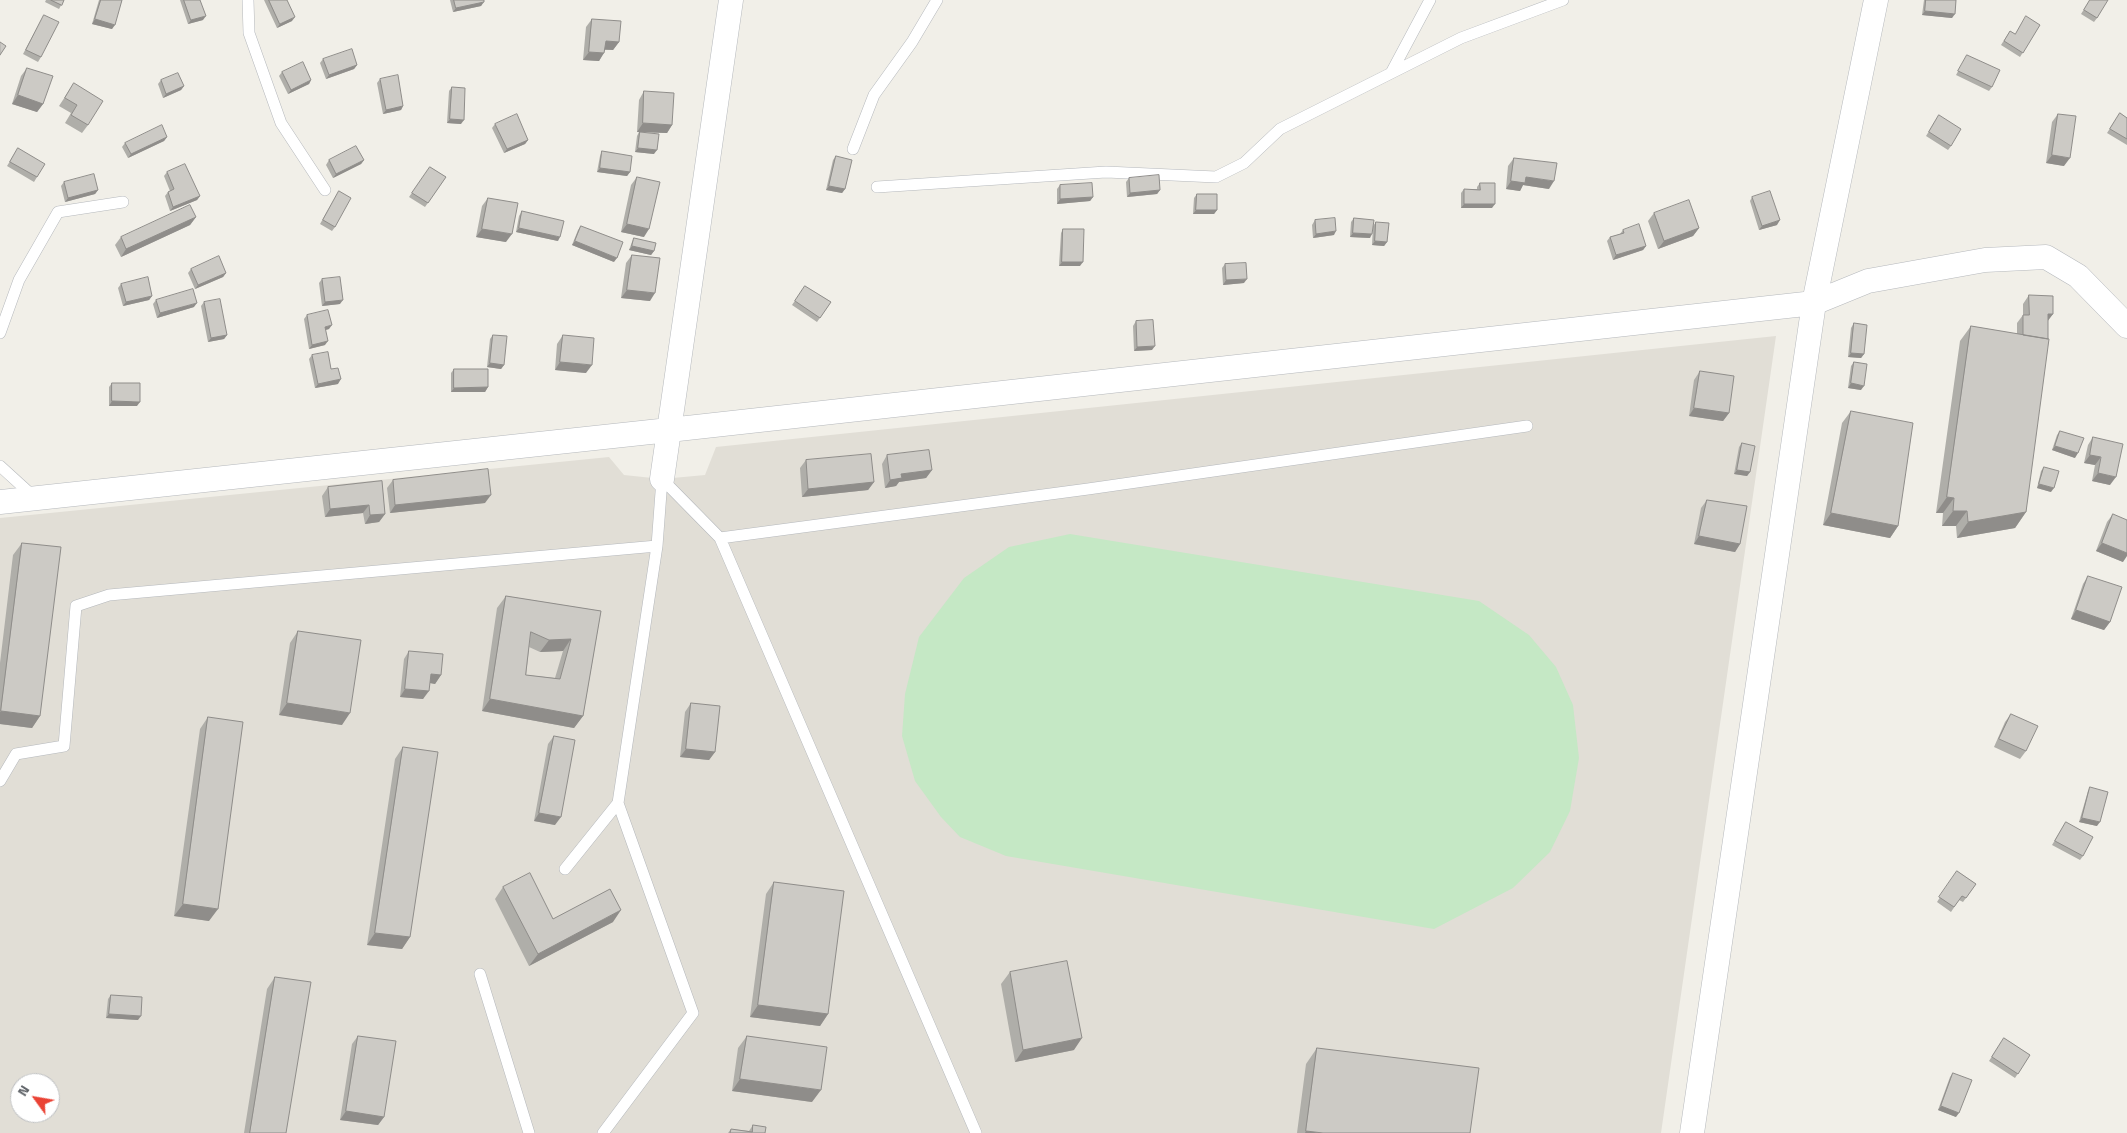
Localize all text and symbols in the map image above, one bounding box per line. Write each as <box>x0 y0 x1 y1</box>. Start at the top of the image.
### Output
north arrow <box>10 1073 60 1123</box>
text: N <box>11 1081 34 1100</box>

